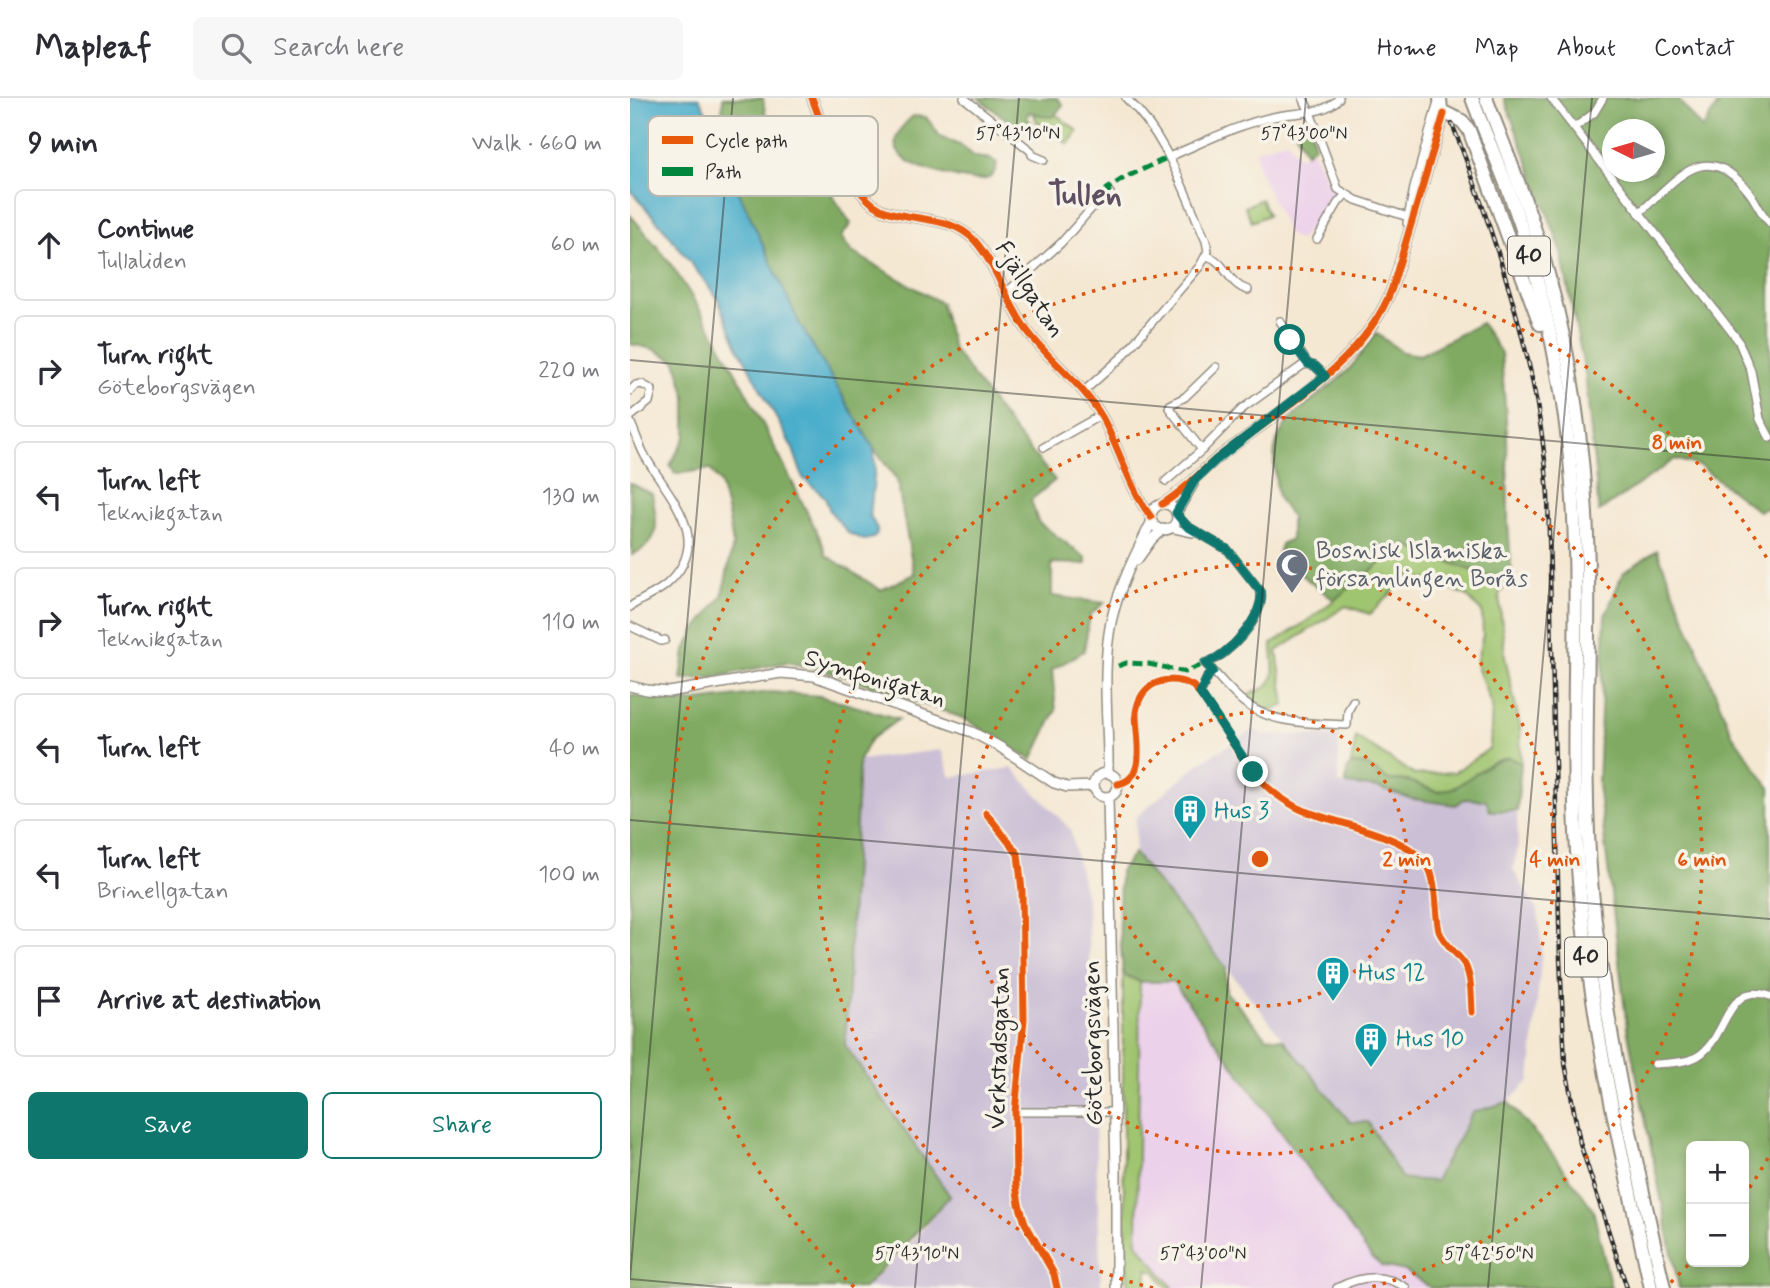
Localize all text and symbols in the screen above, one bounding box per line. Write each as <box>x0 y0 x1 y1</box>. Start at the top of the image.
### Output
search box <box>193 17 683 80</box>
text: Mapleaf <box>35 26 151 70</box>
icon: search <box>217 29 255 67</box>
text: Search here <box>273 31 404 65</box>
text: Home <box>1377 33 1437 64</box>
text: Map <box>1475 33 1519 64</box>
text: About <box>1557 33 1616 64</box>
text: Contact <box>1654 33 1735 64</box>
legend <box>648 116 878 196</box>
north arrow <box>1602 119 1665 182</box>
text: 57°43'10"N <box>976 122 1060 146</box>
text: 57°43'00"N <box>1261 122 1347 146</box>
text: 9 min <box>28 124 98 163</box>
text: Walk · 660 m <box>472 129 602 159</box>
text: Cycle path <box>705 129 788 154</box>
text: Path <box>705 160 742 185</box>
district label: Tullen <box>1048 174 1122 216</box>
text: Continue <box>97 213 194 247</box>
icon: ahead <box>30 226 68 264</box>
text: 60 m <box>551 230 600 260</box>
street label: Fjällgatan <box>985 236 1071 345</box>
road number: 40 <box>1508 237 1550 276</box>
text: Tullaliden <box>97 247 187 277</box>
route start <box>1274 324 1305 355</box>
text: Turn right <box>97 339 213 373</box>
icon: right <box>30 352 68 390</box>
text: 220 m <box>538 356 600 386</box>
text: Göteborgsvägen <box>97 373 256 403</box>
text: 8 min <box>1652 429 1702 457</box>
text: Turn left <box>97 465 201 499</box>
icon: left <box>30 478 68 516</box>
text: 130 m <box>542 482 600 512</box>
text: Teknikgatan <box>97 499 223 529</box>
place label: Bosnisk Islamiska församlingen Borås <box>1316 536 1528 598</box>
mosque icon: Bosnisk Islamiska församlingen Borås <box>1273 546 1311 595</box>
text: Turn right <box>97 591 213 625</box>
icon: right <box>30 604 68 642</box>
text: 110 m <box>541 608 600 638</box>
text: Teknikgatan <box>97 625 223 655</box>
street label: Symfonigatan <box>800 643 949 718</box>
icon: left <box>30 730 68 768</box>
text: Turn left <box>97 732 201 766</box>
text: 40 m <box>549 734 600 764</box>
route end <box>1237 756 1268 787</box>
building icon: Hus 3 <box>1171 792 1209 841</box>
place label: Hus 3 <box>1214 796 1269 827</box>
text: Turn left <box>97 843 201 877</box>
text: 2 min <box>1382 846 1432 874</box>
text: 4 min <box>1529 846 1581 874</box>
text: 6 min <box>1677 846 1727 874</box>
centre of rings <box>1248 847 1272 871</box>
icon: left <box>30 856 68 894</box>
text: 100 m <box>538 860 600 890</box>
text: Brinellgatan <box>97 877 229 907</box>
road number: 40 <box>1565 937 1607 976</box>
building icon: Hus 12 <box>1314 954 1352 1003</box>
place label: Hus 12 <box>1358 958 1426 989</box>
street label: Göteborgsvägen <box>1077 960 1111 1126</box>
street label: Verkstadsgatan <box>982 966 1020 1130</box>
icon: arrive <box>30 982 68 1020</box>
text: Arrive at destination <box>97 984 321 1018</box>
building icon: Hus 10 <box>1352 1020 1390 1069</box>
place label: Hus 10 <box>1396 1024 1465 1055</box>
button: Save <box>28 1092 308 1159</box>
button: Share <box>322 1092 602 1159</box>
map controls <box>1686 1141 1749 1267</box>
button: + <box>1686 1141 1749 1204</box>
button: − <box>1686 1204 1749 1267</box>
text: 57°43'10"N <box>875 1242 959 1266</box>
text: 57°43'00"N <box>1160 1242 1246 1266</box>
text: 57°42'50"N <box>1444 1242 1534 1266</box>

